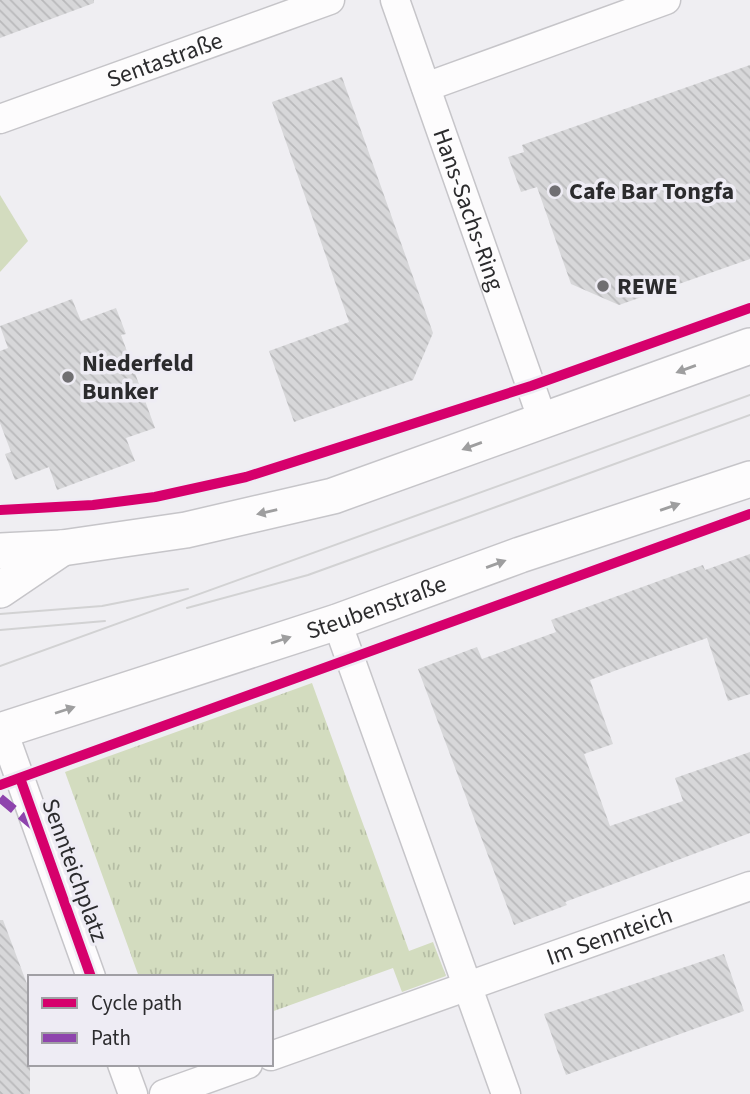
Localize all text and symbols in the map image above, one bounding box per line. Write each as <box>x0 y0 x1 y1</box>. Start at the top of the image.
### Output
street label: Sentastraße <box>102 23 228 97</box>
street label: Hans-Sachs-Ring <box>423 124 513 295</box>
place label: Cafe Bar Tongfa <box>569 174 734 209</box>
marker: Cafe Bar Tongfa <box>547 183 563 199</box>
place label: REWE <box>617 269 678 304</box>
marker: REWE <box>595 278 611 294</box>
place label: Niederfeld Bunker <box>82 346 194 409</box>
one-way arrow <box>675 364 696 375</box>
marker: Niederfeld Bunker <box>60 369 76 385</box>
one-way arrow <box>461 441 482 452</box>
one-way arrow <box>660 501 681 512</box>
one-way arrow <box>256 506 278 517</box>
one-way arrow <box>485 558 506 569</box>
street label: Steubenstraße <box>302 566 451 649</box>
one-way arrow <box>271 634 292 645</box>
one-way arrow <box>55 705 76 715</box>
street label: Sennteichplatz <box>32 794 117 947</box>
street label: Im Sennteich <box>542 898 677 975</box>
legend <box>28 975 273 1066</box>
text: Cycle path <box>91 988 182 1018</box>
text: Path <box>91 1023 131 1053</box>

